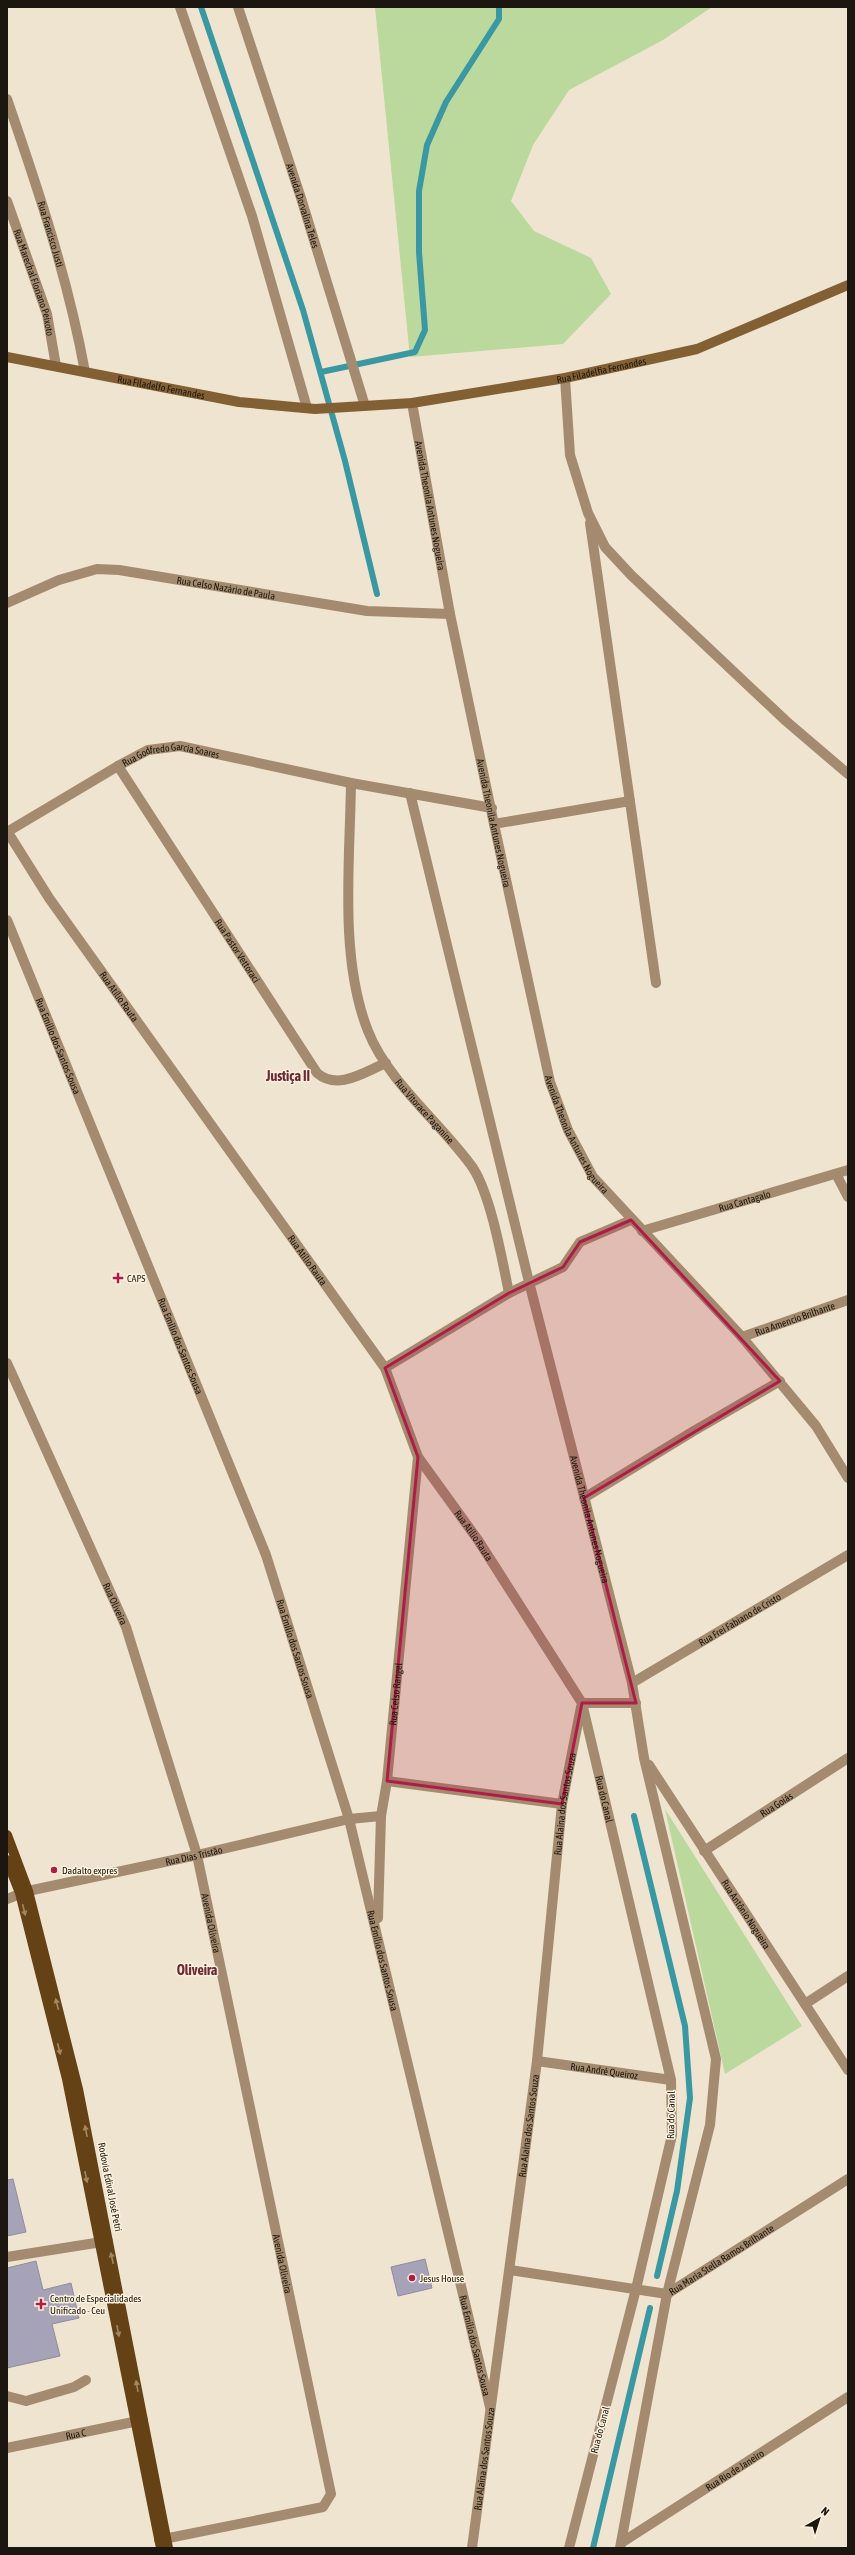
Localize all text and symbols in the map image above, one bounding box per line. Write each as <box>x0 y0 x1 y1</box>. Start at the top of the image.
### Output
street label: Avenida Dorvalina Teles <box>284 162 322 250</box>
street label: Rua Francisco Justi <box>36 200 66 268</box>
street label: Rua Marechal Floriano Peixoto <box>12 227 56 337</box>
street label: Rua Filadelfia Fernandes <box>556 355 647 385</box>
street label: Rua Filadelfo Fernandes <box>116 373 206 401</box>
street label: Avenida Theonila Antunes Nogueira <box>413 440 448 571</box>
street label: Rua Celso Nazário de Paula <box>176 574 276 601</box>
street label: Rua Godfredo Garcia Soares <box>120 740 221 768</box>
street label: Avenida Theonila Antunes Nogueira <box>475 758 513 889</box>
street label: Rua Pastor Vettoraci <box>213 917 262 984</box>
street label: Rua Atílio Rauta <box>98 969 141 1024</box>
street label: Rua Emílio dos Santos Sousa <box>34 996 83 1096</box>
district label: Justiça II <box>265 1068 310 1084</box>
street label: Avenida Theonila Antunes Nogueira <box>543 1074 611 1196</box>
street label: Rua Vitorace Paganine <box>393 1077 457 1146</box>
street label: Rua Cantagalo <box>717 1188 772 1213</box>
street label: Rua Atílio Rauta <box>286 1233 330 1287</box>
marker: CAPS <box>112 1272 124 1284</box>
place label: CAPS <box>127 1273 146 1284</box>
street label: Rua Emílio dos Santos Sousa <box>156 1296 205 1396</box>
street label: Rua Amencio Brilhante <box>753 1299 837 1338</box>
street label: Avenida Theonila Antunes Nogueira <box>568 1454 612 1584</box>
street label: Rua Atílio Rauta <box>453 1508 495 1563</box>
street label: Rua Oliveira <box>101 1581 130 1627</box>
street label: Rua Frei Fabiano de Cristo <box>697 1591 783 1648</box>
street label: Rua Emílio dos Santos Sousa <box>275 1598 316 1700</box>
street label: Rua Celso Rangel <box>387 1662 404 1726</box>
street label: Rua Alaina dos Santos Souza <box>552 1751 578 1856</box>
street label: Rua do Canal <box>594 1774 616 1824</box>
street label: Rua Goiás <box>758 1790 795 1819</box>
street label: Rua Dias Tristão <box>164 1844 224 1867</box>
marker: Dadalto expres <box>49 1865 59 1875</box>
place label: Dadalto expres <box>62 1865 118 1876</box>
street label: Rua Antônio Nogueira <box>720 1877 773 1951</box>
street label: Avenida Oliveira <box>200 1892 223 1954</box>
one-way arrow <box>21 1904 27 1916</box>
street label: Rua Emílio dos Santos Sousa <box>366 1909 400 2012</box>
district label: Oliveira <box>177 1962 218 1978</box>
one-way arrow <box>53 1998 59 2011</box>
one-way arrow <box>57 2043 63 2056</box>
street label: Rua André Queiroz <box>570 2060 639 2081</box>
street label: Rua Alaina dos Santos Souza <box>516 2073 541 2178</box>
street label: Rua do Canal <box>665 2091 677 2139</box>
one-way arrow <box>83 2125 89 2137</box>
street label: Rodovia Edival José Petri <box>96 2142 124 2232</box>
one-way arrow <box>84 2170 90 2183</box>
street label: Rua Maria Stella Ramos Brilhante <box>667 2222 776 2297</box>
street label: Avenida Oliveira <box>271 2233 294 2295</box>
one-way arrow <box>108 2252 114 2265</box>
marker: Jesus House <box>407 2273 417 2283</box>
place label: Jesus House <box>420 2273 465 2284</box>
place label: Centro de Especialidades Unificado - Ceu <box>50 2293 142 2316</box>
street label: Rua Emílio dos Santos Sousa <box>458 2294 493 2397</box>
marker: Centro de Especialidades Unificado - Ceu <box>35 2298 47 2310</box>
one-way arrow <box>115 2325 121 2338</box>
one-way arrow <box>134 2380 140 2392</box>
street label: Rua do Canal <box>588 2405 612 2455</box>
street label: Rua Alaina dos Santos Souza <box>472 2406 496 2511</box>
street label: Rua C <box>64 2426 87 2441</box>
street label: Rua Rio de Janeiro <box>703 2447 766 2493</box>
north arrow <box>799 2499 839 2539</box>
text: N <box>819 2505 832 2518</box>

